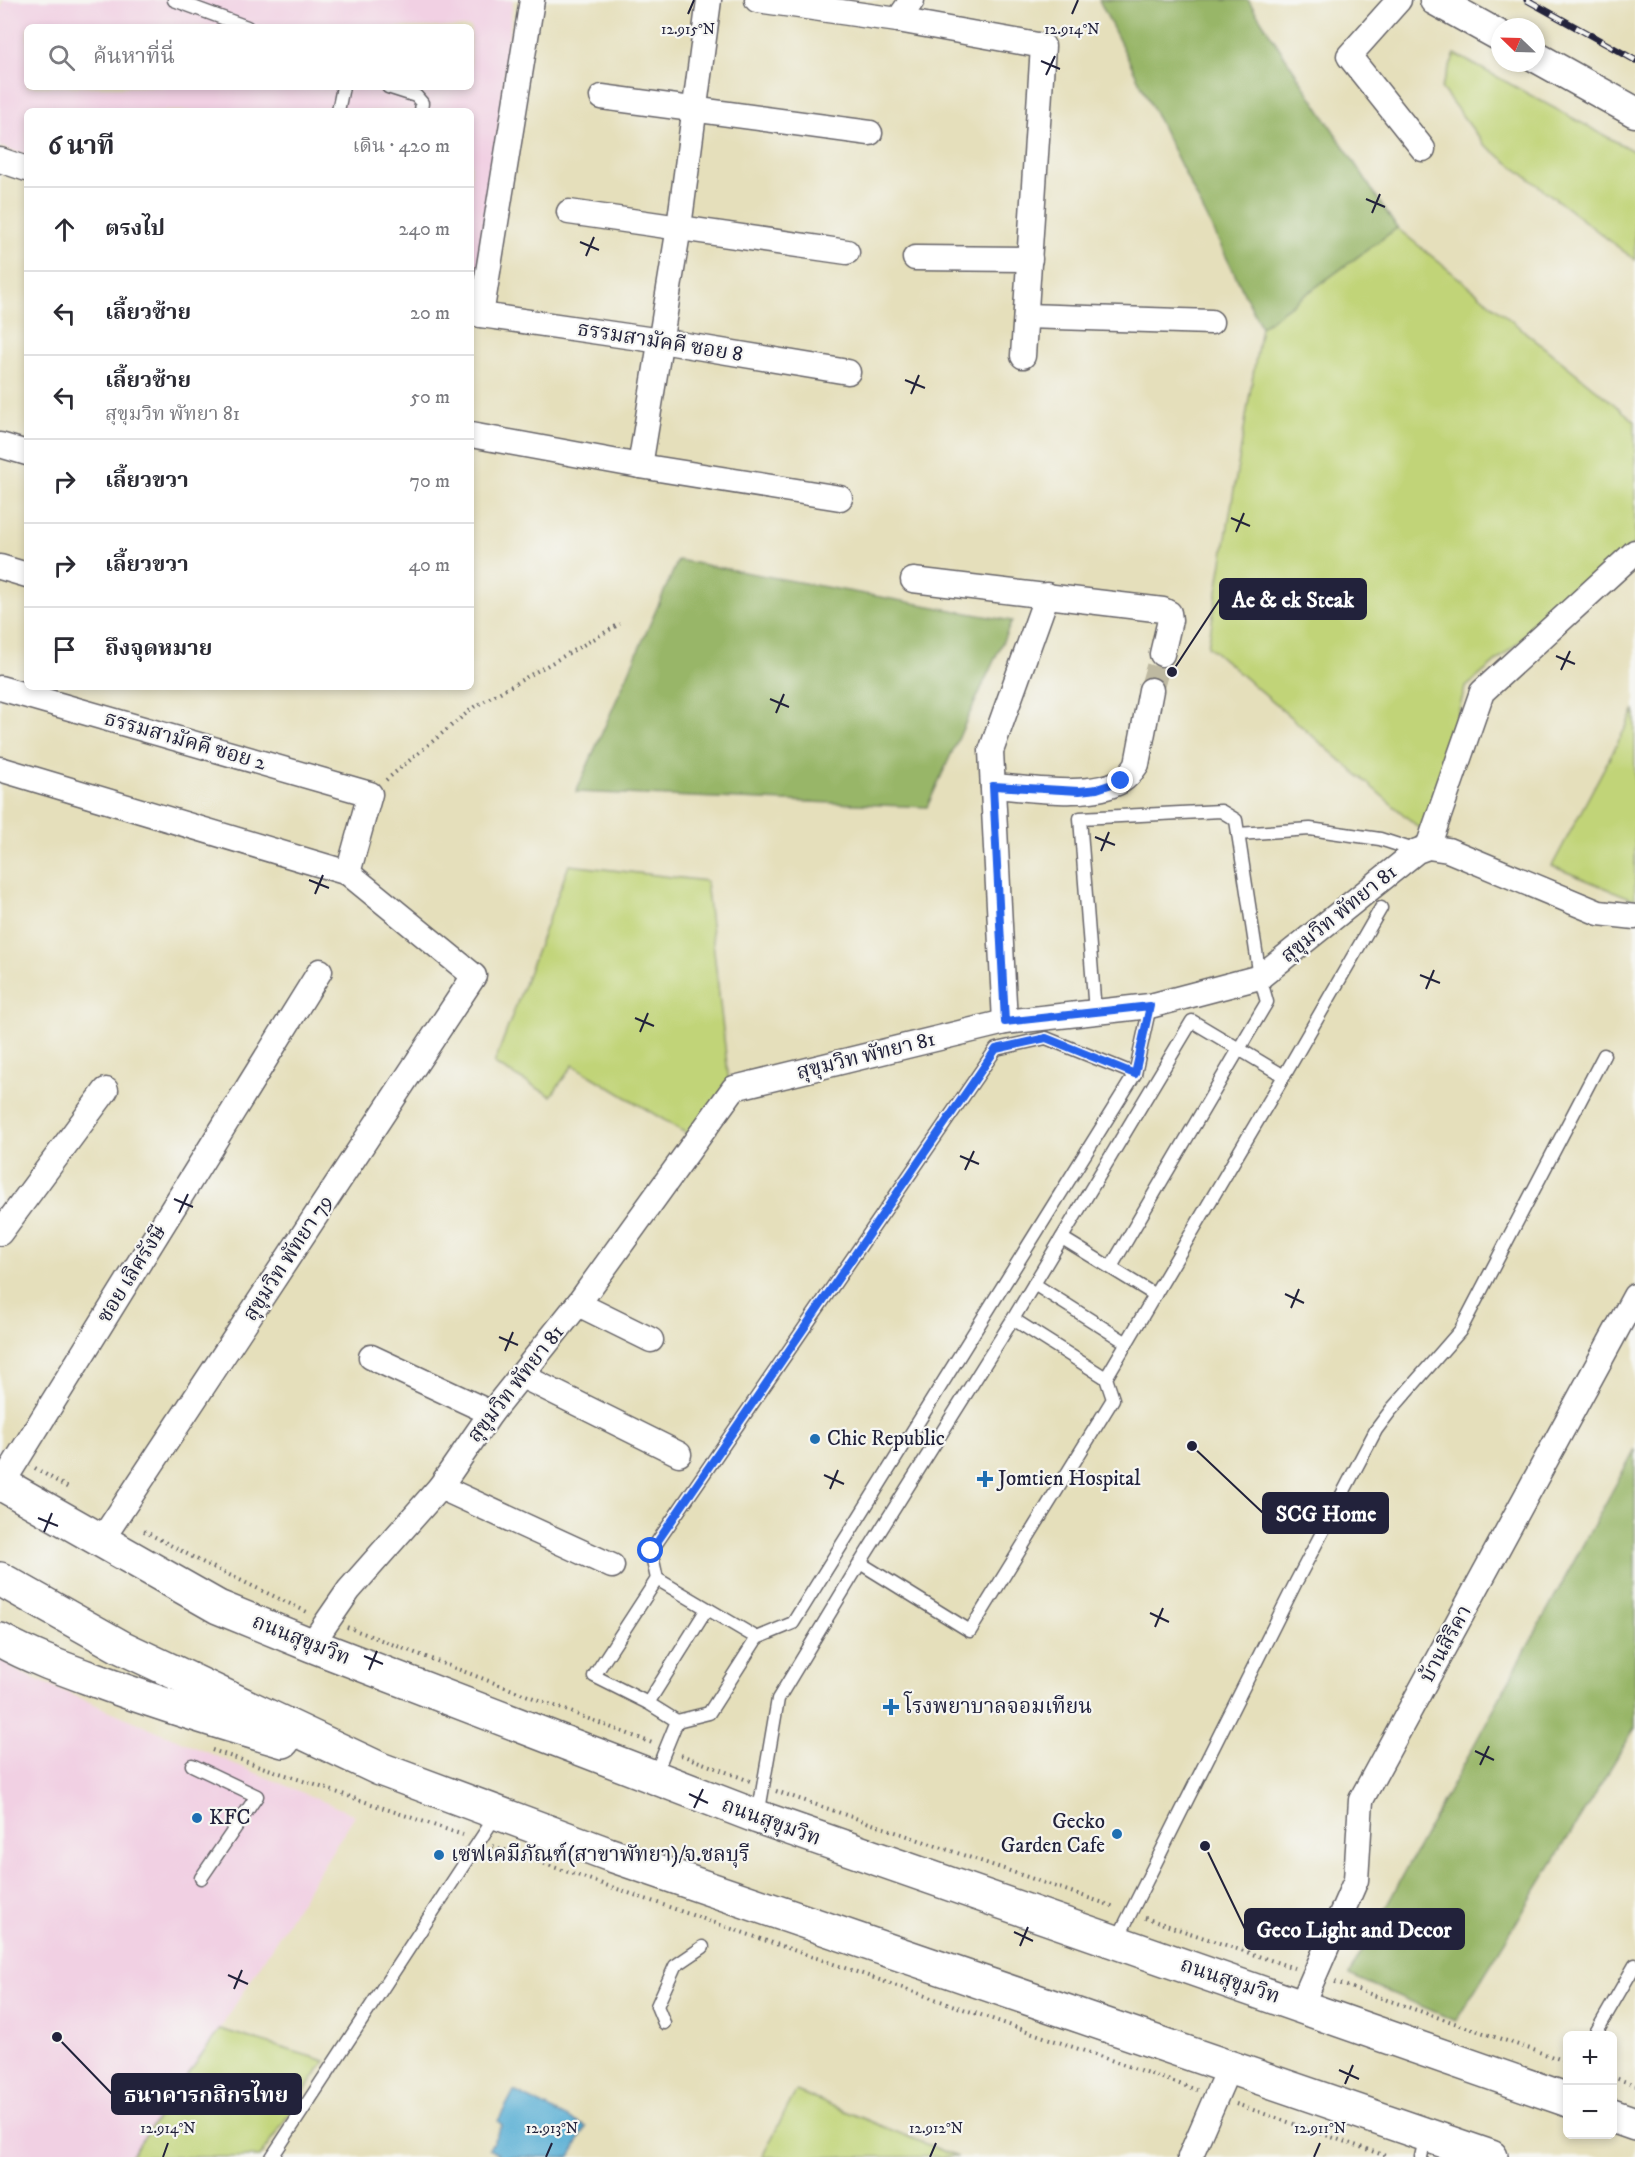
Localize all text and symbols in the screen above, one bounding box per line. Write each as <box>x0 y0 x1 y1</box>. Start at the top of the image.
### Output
north arrow <box>1491 18 1545 72</box>
text: 12.915°N <box>661 20 715 39</box>
text: 12.914°N <box>1044 20 1100 39</box>
search box <box>24 24 474 90</box>
icon: search <box>45 41 78 74</box>
text: ค้นหาที่นี่ <box>93 43 175 70</box>
text: 6 นาที <box>48 130 115 163</box>
text: เดิน · 420 m <box>352 134 450 159</box>
icon: ahead <box>48 213 81 246</box>
text: ตรงไป <box>105 215 165 242</box>
text: 240 m <box>399 217 450 242</box>
icon: left <box>48 297 81 330</box>
text: เลี้ยวซ้าย <box>105 299 191 326</box>
text: 20 m <box>410 301 450 326</box>
street label: ธรรมสามัคคี ซอย 8 <box>575 316 745 368</box>
text: เลี้ยวซ้าย <box>105 367 191 394</box>
icon: left <box>48 381 81 414</box>
text: 50 m <box>410 385 450 410</box>
text: สุขุมวิท พัทยา 81 <box>105 402 240 427</box>
icon: right <box>48 465 81 498</box>
text: เลี้ยวขวา <box>105 467 189 494</box>
text: 70 m <box>409 469 450 494</box>
icon: right <box>48 549 81 582</box>
text: เลี้ยวขวา <box>105 551 189 578</box>
text: 40 m <box>408 553 450 578</box>
callout: Ae & ek Steak <box>1220 579 1366 619</box>
text: Ae & ek Steak <box>1231 587 1355 614</box>
icon: arrive <box>48 633 81 666</box>
text: ถึงจุดหมาย <box>105 635 212 662</box>
street label: ธรรมสามัคคี ซอย 2 <box>101 705 269 777</box>
route end <box>1107 767 1133 793</box>
street label: สุขุมวิท พัทยา 81 <box>1276 859 1402 969</box>
street label: สุขุมวิท พัทยา 81 <box>794 1026 938 1086</box>
street label: สุขุมวิท พัทยา 79 <box>238 1190 338 1326</box>
street label: ซอย เลิศรังษี <box>92 1220 173 1328</box>
street label: สุขุมวิท พัทยา 81 <box>462 1320 570 1448</box>
place label: Chic Republic <box>827 1426 945 1452</box>
marker: Chic Republic <box>808 1432 822 1446</box>
place label: Jomtien Hospital <box>996 1466 1141 1492</box>
marker: Jomtien Hospital <box>976 1470 994 1488</box>
callout: SCG Home <box>1263 1493 1388 1533</box>
text: SCG Home <box>1276 1501 1376 1528</box>
route start <box>637 1537 663 1563</box>
street label: บ้านสิริคา <box>1414 1601 1478 1687</box>
street label: ถนนสุขุมวิท <box>248 1609 354 1671</box>
place label: โรงพยาบาลจอมเทียน <box>903 1691 1092 1720</box>
marker: โรงพยาบาลจอมเทียน <box>882 1698 900 1716</box>
street label: ถนนสุขุมวิท <box>718 1792 824 1852</box>
place label: KFC <box>209 1805 251 1831</box>
place label: Gecko Garden Cafe <box>1001 1809 1105 1859</box>
marker: KFC <box>190 1811 204 1825</box>
marker: Gecko Garden Cafe <box>1110 1827 1124 1841</box>
place label: เซฟเคมีภัณฑ์(สาขาพัทยา)/จ.ชลบุรี <box>451 1841 750 1868</box>
marker: เซฟเคมีภัณฑ์(สาขาพัทยา)/จ.ชลบุรี <box>432 1848 446 1862</box>
callout: Geco Light and Decor <box>1245 1909 1464 1949</box>
text: Geco Light and Decor <box>1256 1917 1452 1944</box>
street label: ถนนสุขุมวิท <box>1177 1952 1283 2010</box>
map controls <box>1563 2031 1617 2139</box>
button: + <box>1563 2031 1617 2085</box>
callout: ธนาคารกสิกรไทย <box>112 2074 301 2114</box>
text: ธนาคารกสิกรไทย <box>124 2080 288 2109</box>
button: − <box>1563 2085 1617 2139</box>
text: 12.914°N <box>140 2119 196 2138</box>
text: 12.913°N <box>526 2119 578 2138</box>
text: 12.912°N <box>909 2119 963 2138</box>
text: 12.911°N <box>1294 2119 1346 2138</box>

